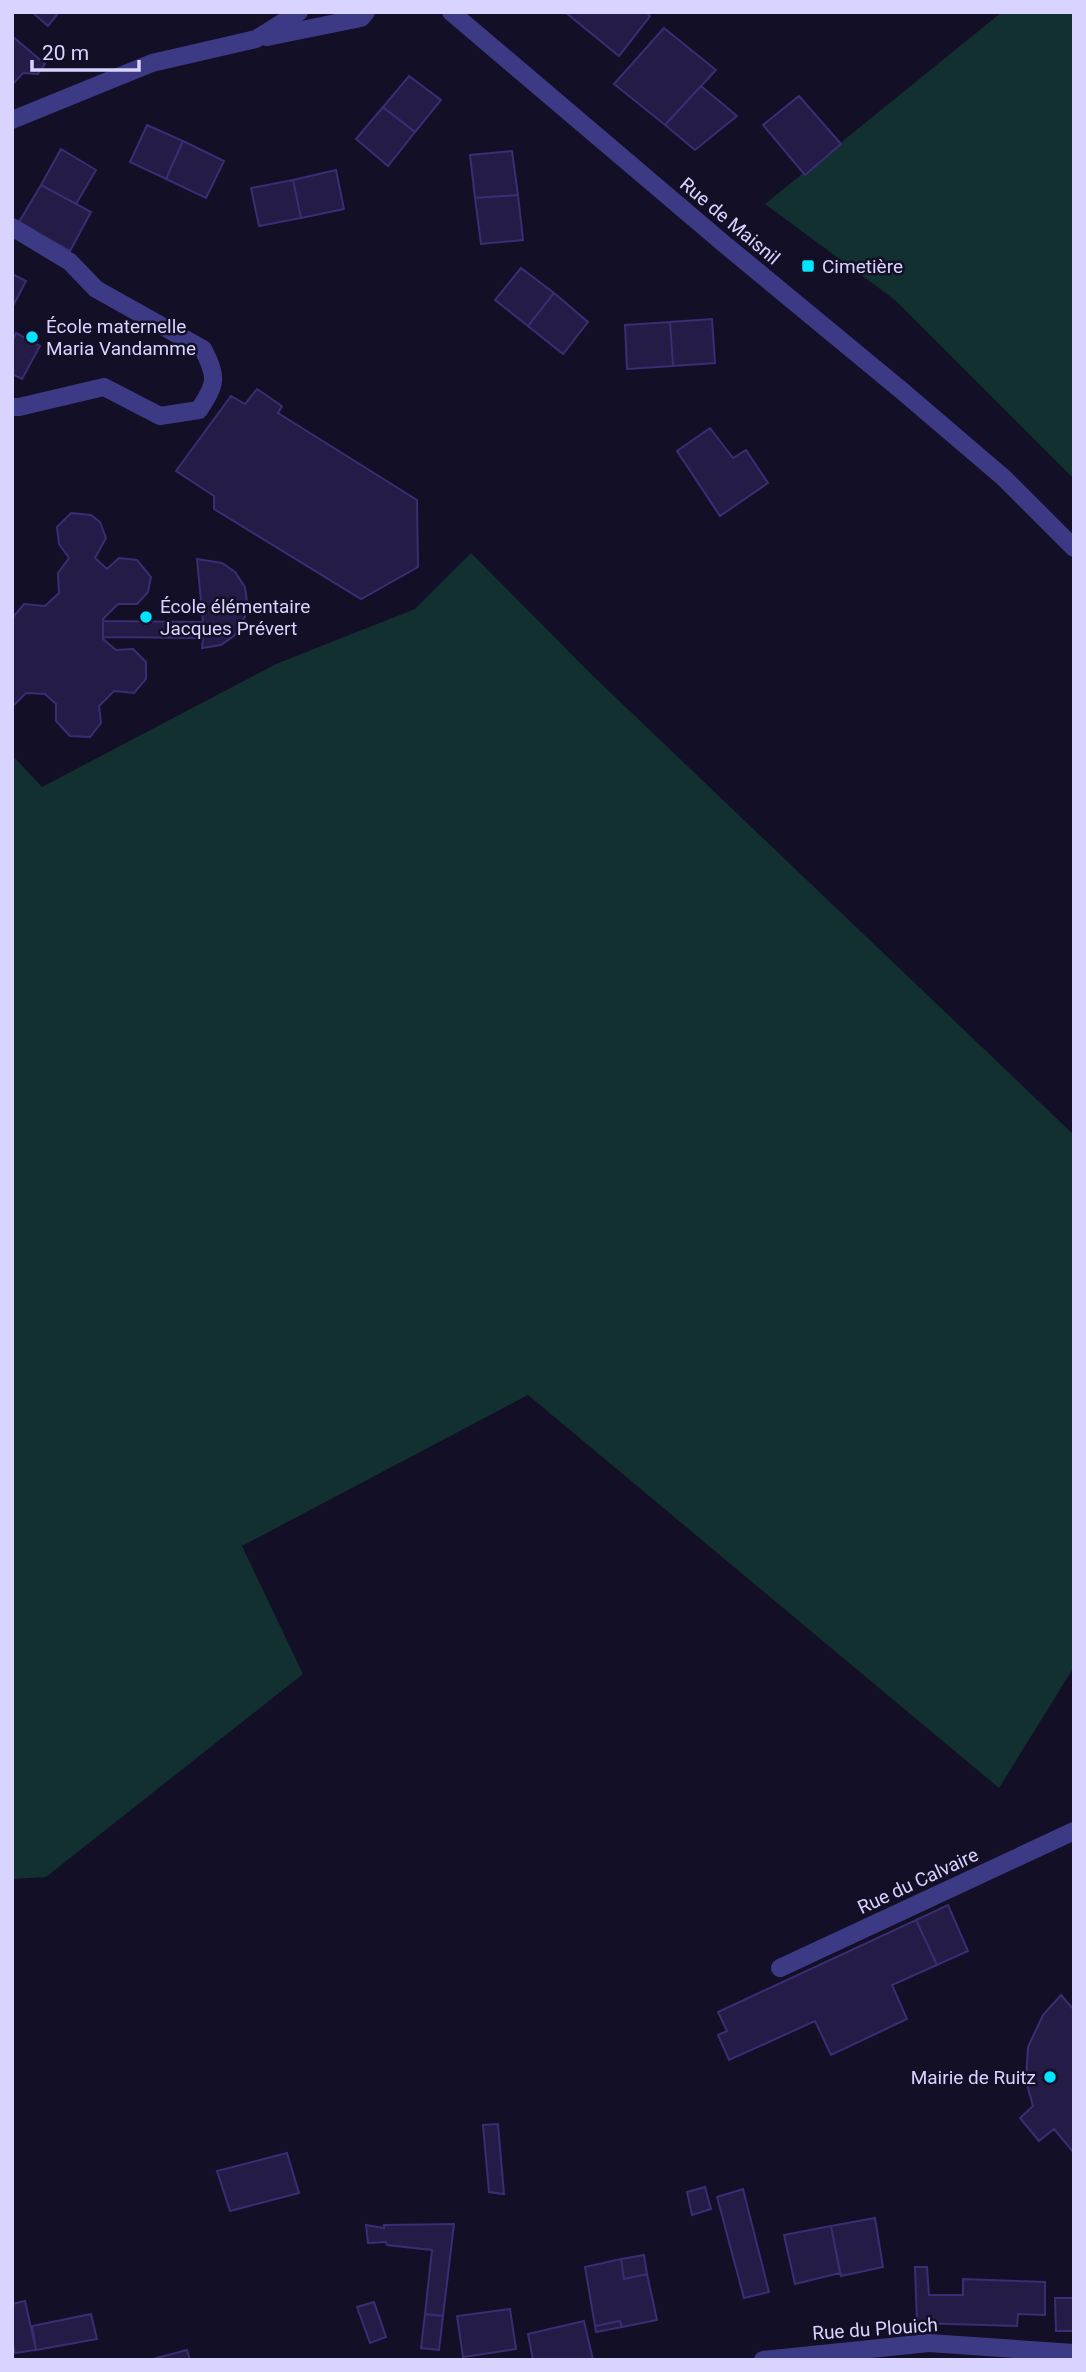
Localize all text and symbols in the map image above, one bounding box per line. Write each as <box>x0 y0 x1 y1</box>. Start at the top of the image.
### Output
scale bar <box>32 28 138 72</box>
text: 20 m <box>42 41 89 65</box>
street label: Rue de Maisnil <box>675 172 785 270</box>
place label: Cimetière <box>822 255 903 278</box>
marker: Cimetière <box>800 258 816 274</box>
place label: École maternelle Maria Vandamme <box>46 315 196 360</box>
marker: École maternelle Maria Vandamme <box>24 329 40 345</box>
place label: École élémentaire Jacques Prévert <box>160 595 310 640</box>
marker: École élémentaire Jacques Prévert <box>138 609 154 625</box>
street label: Rue du Calvaire <box>854 1843 982 1919</box>
place label: Mairie de Ruitz <box>911 2066 1036 2089</box>
marker: Mairie de Ruitz <box>1042 2069 1058 2085</box>
street label: Rue du Plouich <box>811 2313 939 2345</box>

